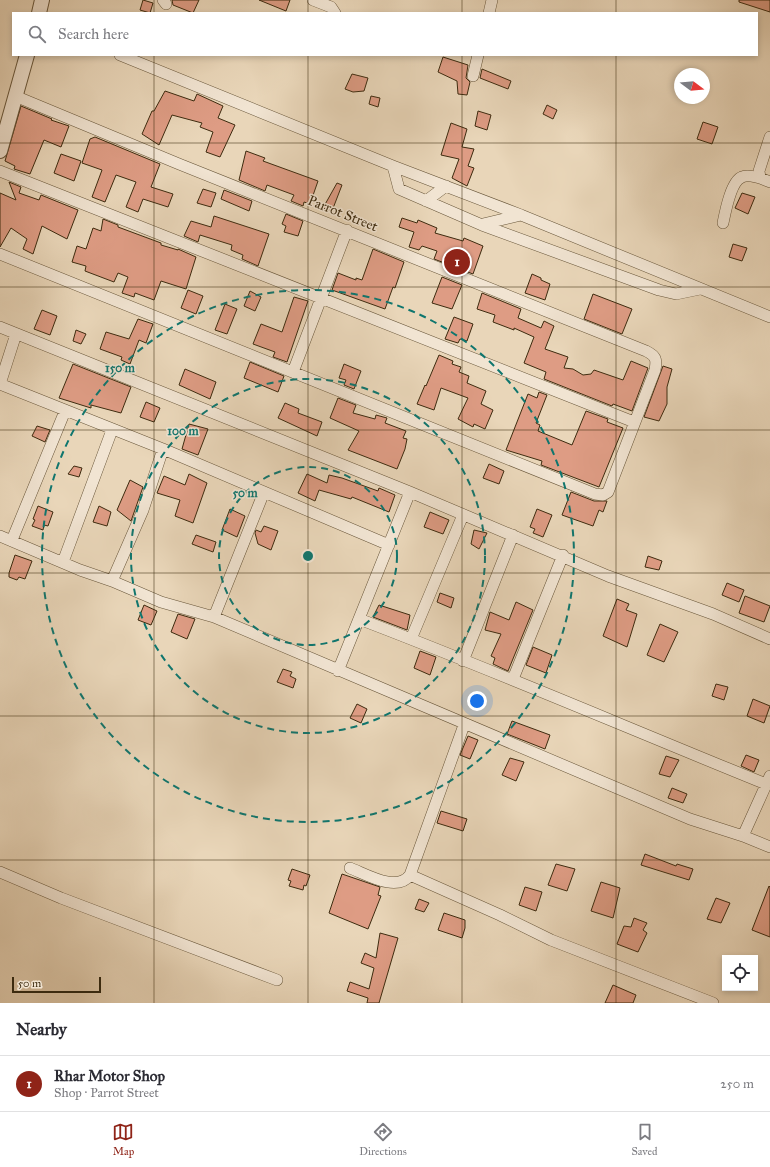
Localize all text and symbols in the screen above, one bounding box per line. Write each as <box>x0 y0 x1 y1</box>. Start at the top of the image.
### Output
search box <box>12 12 758 56</box>
icon: search <box>26 23 48 45</box>
text: Search here <box>58 25 129 43</box>
north arrow <box>674 68 710 104</box>
street label: Parrot Street <box>305 192 380 235</box>
pin: 1 <box>444 247 470 277</box>
text: 150 m <box>105 361 136 375</box>
text: 100 m <box>167 424 200 438</box>
text: 50 m <box>232 486 259 500</box>
centre of rings <box>301 549 315 563</box>
your location <box>467 691 487 711</box>
map controls <box>722 955 758 991</box>
button: locate <box>722 955 758 991</box>
scale bar <box>12 975 101 994</box>
text: 50 m <box>18 977 41 990</box>
text: Nearby <box>16 1019 67 1040</box>
text: Rhar Motor Shop <box>54 1067 165 1085</box>
text: 1 <box>26 1076 32 1092</box>
text: 250 m <box>720 1076 754 1092</box>
text: Shop · Parrot Street <box>54 1085 159 1101</box>
tab: Map <box>112 1121 134 1158</box>
tab: Directions <box>359 1121 407 1158</box>
tab: Saved <box>631 1121 658 1158</box>

